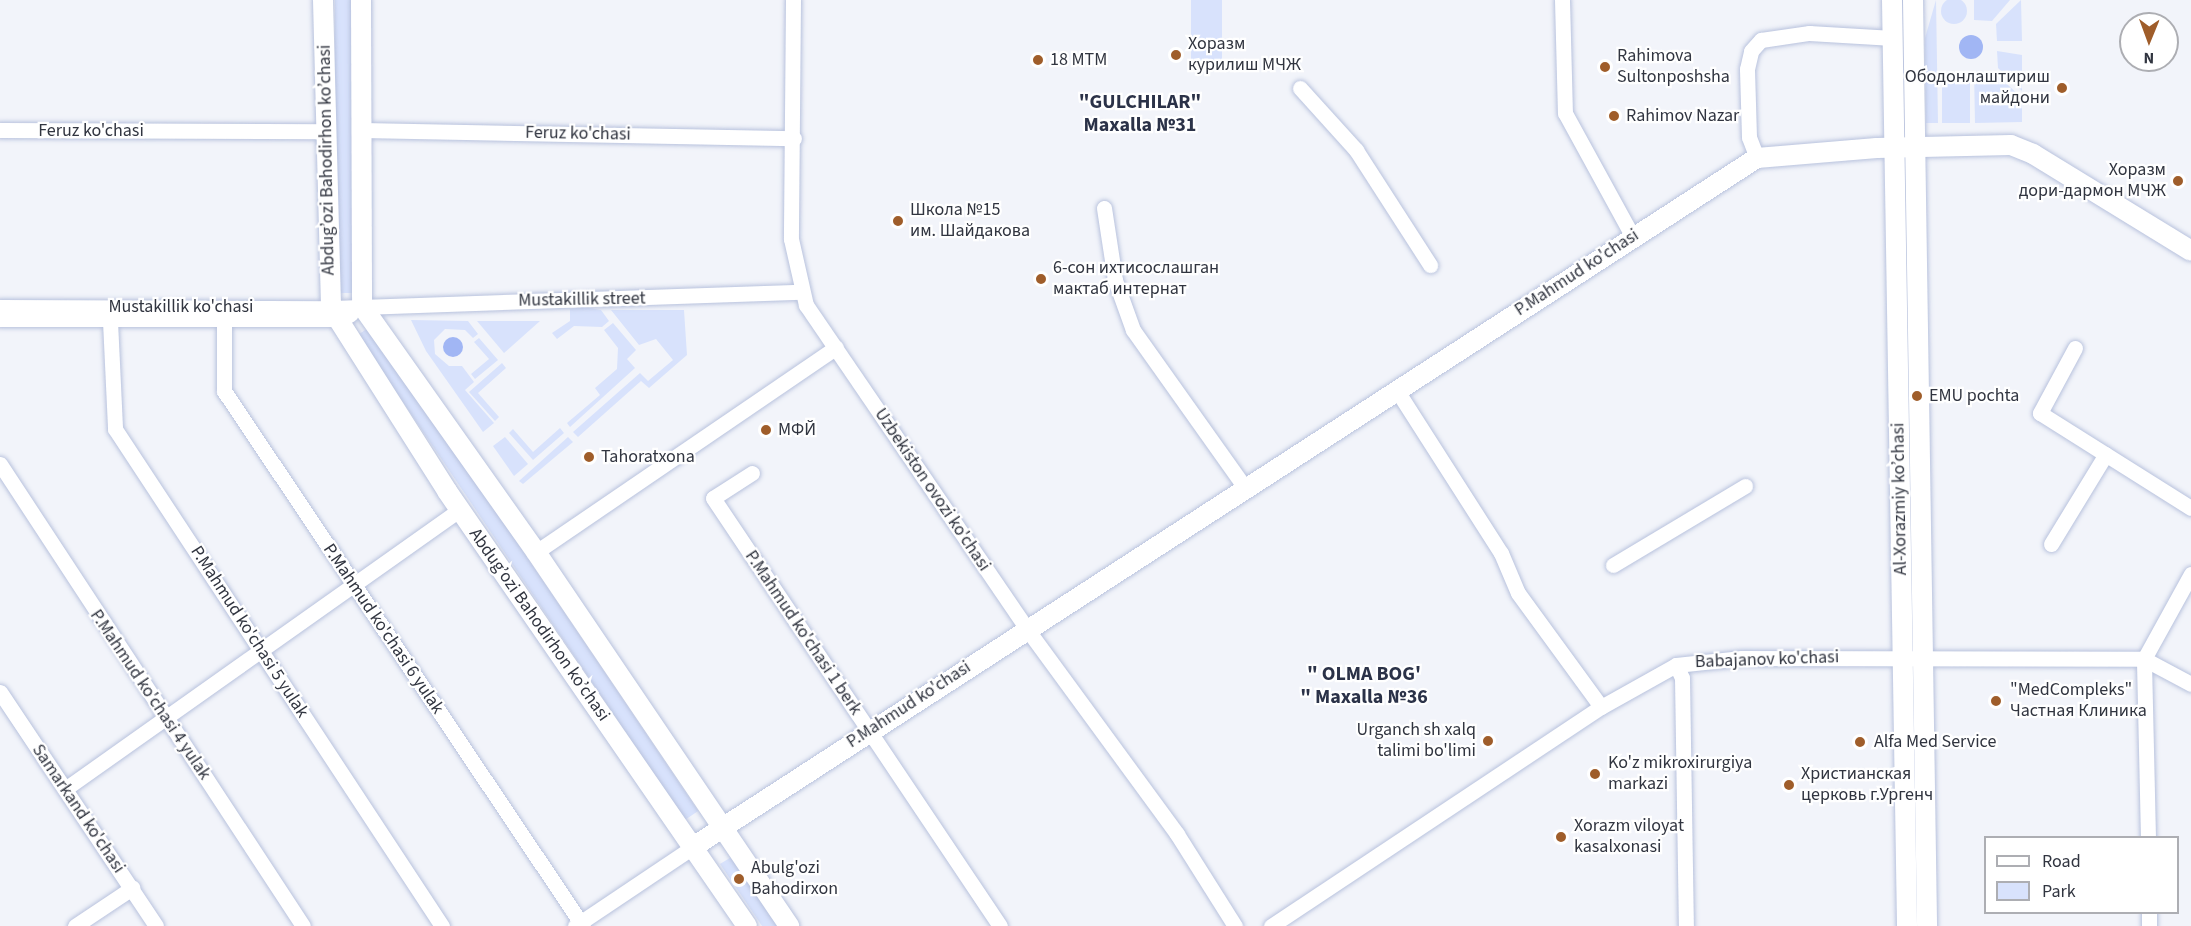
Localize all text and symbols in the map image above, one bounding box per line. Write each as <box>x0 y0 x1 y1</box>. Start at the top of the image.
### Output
north arrow <box>2119 12 2179 72</box>
place label: Хоразм курилиш МЧЖ <box>1188 34 1301 76</box>
street label: Abdug’ozi Bahodirhon ko’chasi <box>314 44 340 276</box>
place label: Rahimova Sultonposhsha <box>1617 46 1730 88</box>
text: N <box>2143 47 2154 69</box>
marker: Хоразм курилиш МЧЖ <box>1169 48 1183 62</box>
place label: 18 MTM <box>1050 49 1107 71</box>
marker: 18 MTM <box>1031 53 1045 67</box>
marker: Rahimova Sultonposhsha <box>1598 60 1612 74</box>
place label: Ободонлаштириш майдони <box>1905 67 2050 110</box>
marker: Ободонлаштириш майдони <box>2055 81 2069 95</box>
district label: "GULCHILAR" Maxalla №31 <box>1079 90 1201 137</box>
place label: Rahimov Nazar <box>1626 105 1739 127</box>
marker: Rahimov Nazar <box>1607 109 1621 123</box>
street label: Feruz ko'chasi <box>38 120 144 142</box>
street label: Feruz ko'chasi <box>525 122 631 146</box>
place label: Хоразм дори-дармон МЧЖ <box>2019 160 2166 202</box>
marker: Хоразм дори-дармон МЧЖ <box>2171 174 2185 188</box>
place label: Школа №15 им. Шайдакова <box>910 200 1030 242</box>
marker: Школа №15 им. Шайдакова <box>891 214 905 228</box>
street label: P.Mahmud ko'chasi <box>1511 225 1643 321</box>
place label: 6-сон ихтисослашган мактаб интернат <box>1053 258 1219 300</box>
marker: 6-сон ихтисослашган мактаб интернат <box>1034 272 1048 286</box>
street label: Mustakillik street <box>518 288 646 312</box>
street label: Mustakillik ko'chasi <box>108 296 254 318</box>
place label: EMU pochta <box>1929 385 2019 407</box>
marker: EMU pochta <box>1910 389 1924 403</box>
street label: Uzbekiston ovozi ko'chasi <box>869 404 995 576</box>
place label: МФЙ <box>778 419 816 441</box>
street label: Al-Xorazmiy ko’chasi <box>1888 422 1912 576</box>
marker: МФЙ <box>759 423 773 437</box>
place label: Tahoratxona <box>601 446 695 468</box>
marker: Tahoratxona <box>582 450 596 464</box>
street label: Abdug’ozi Bahodirhon ko’chasi <box>464 524 614 726</box>
street label: P.Mahmud ko'chasi 6 yulak <box>318 540 448 718</box>
street label: P.Mahmud ko'chasi 5 yulak <box>185 542 313 722</box>
street label: P.Mahmud ko'chasi 1 berk <box>740 547 866 719</box>
street label: P.Mahmud ko'chasi 4 yulak <box>85 606 215 784</box>
street label: Babajanov ko'chasi <box>1695 647 1839 673</box>
street label: P.Mahmud ko'chasi <box>843 657 975 753</box>
district label: " OLMA BOG' " Maxalla №36 <box>1300 663 1428 710</box>
place label: "MedCompleks" Частная Клиника <box>2010 680 2147 722</box>
marker: "MedCompleks" Частная Клиника <box>1987 692 2005 710</box>
place label: Urganch sh xalq talimi bo'limi <box>1357 720 1476 762</box>
place label: Alfa Med Service <box>1874 731 1996 753</box>
marker: Alfa Med Service <box>1851 733 1869 751</box>
marker: Urganch sh xalq talimi bo'limi <box>1481 734 1495 748</box>
street label: Samarkand ko'chasi <box>27 740 129 878</box>
place label: Ko'z mikroxirurgiya markazi <box>1608 753 1752 795</box>
place label: Христианская церковь г.Ургенч <box>1801 764 1933 806</box>
marker: Ko'z mikroxirurgiya markazi <box>1586 765 1604 783</box>
marker: Христианская церковь г.Ургенч <box>1782 778 1796 792</box>
place label: Xorazm viloyat kasalxonasi <box>1574 816 1684 858</box>
marker: Xorazm viloyat kasalxonasi <box>1552 828 1570 846</box>
legend <box>1984 836 2179 914</box>
text: Road <box>2042 849 2081 874</box>
place label: Abulg'ozi Bahodirxon <box>751 858 838 900</box>
marker: Abulg'ozi Bahodirxon <box>732 872 746 886</box>
text: Park <box>2042 879 2076 904</box>

